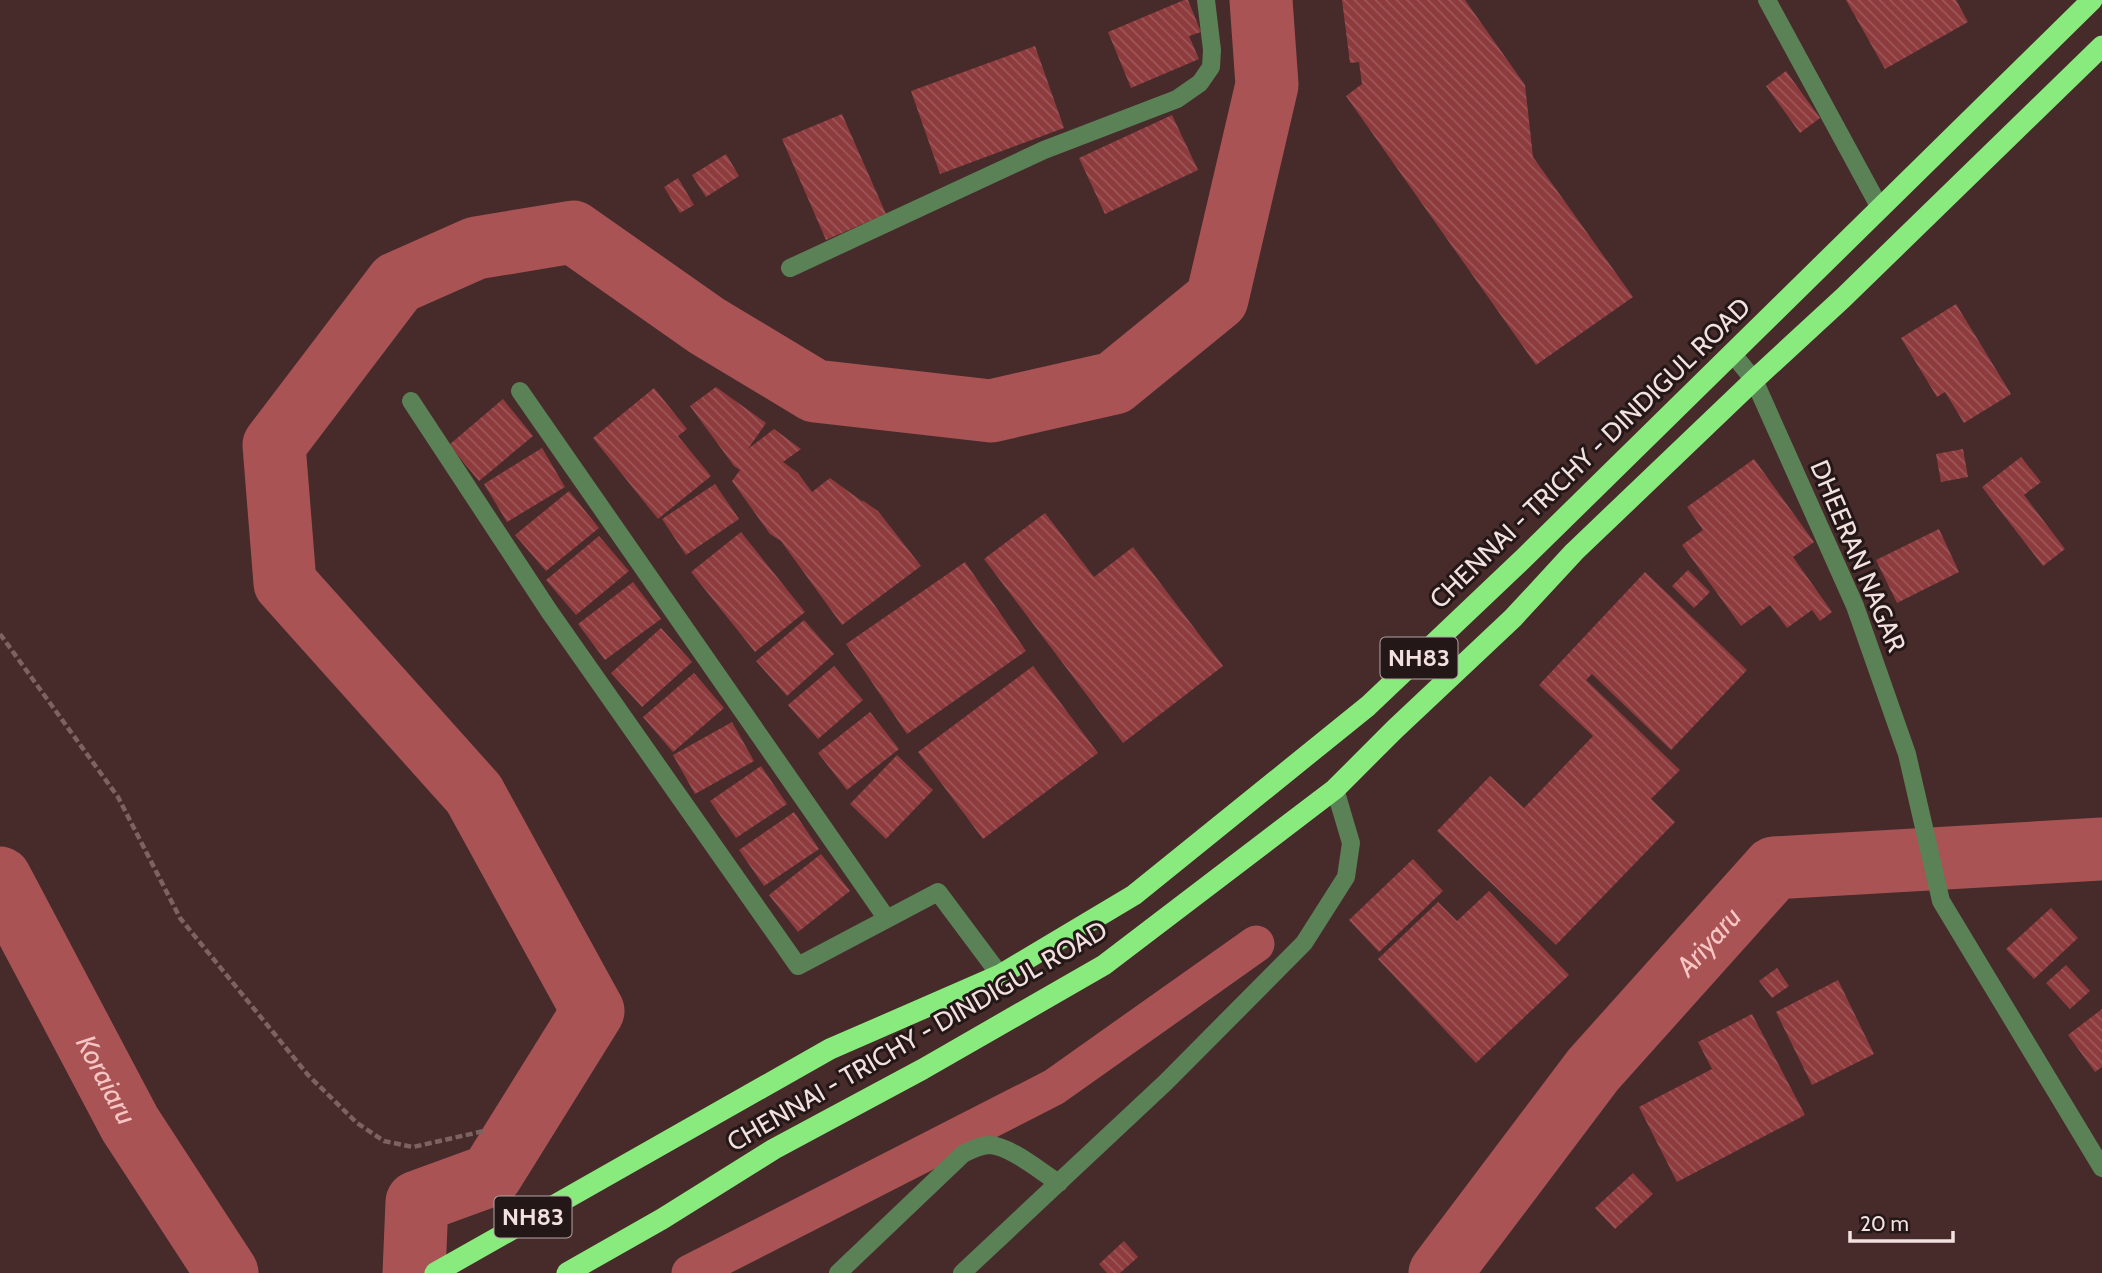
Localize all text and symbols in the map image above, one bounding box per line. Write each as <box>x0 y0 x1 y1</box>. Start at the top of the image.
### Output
street label: CHENNAI - TRICHY - DINDIGUL ROAD <box>1423 291 1757 615</box>
street label: DHEERAN NAGAR <box>1803 455 1913 657</box>
road number: NH83 <box>1380 638 1458 678</box>
water label: Ariyaru <box>1667 900 1748 984</box>
street label: CHENNAI - TRICHY - DINDIGUL ROAD <box>721 914 1113 1158</box>
water label: Koraiaru <box>69 1029 144 1130</box>
road number: NH83 <box>494 1196 572 1238</box>
scale bar <box>1850 1200 1953 1244</box>
text: 20 m <box>1860 1211 1909 1236</box>

